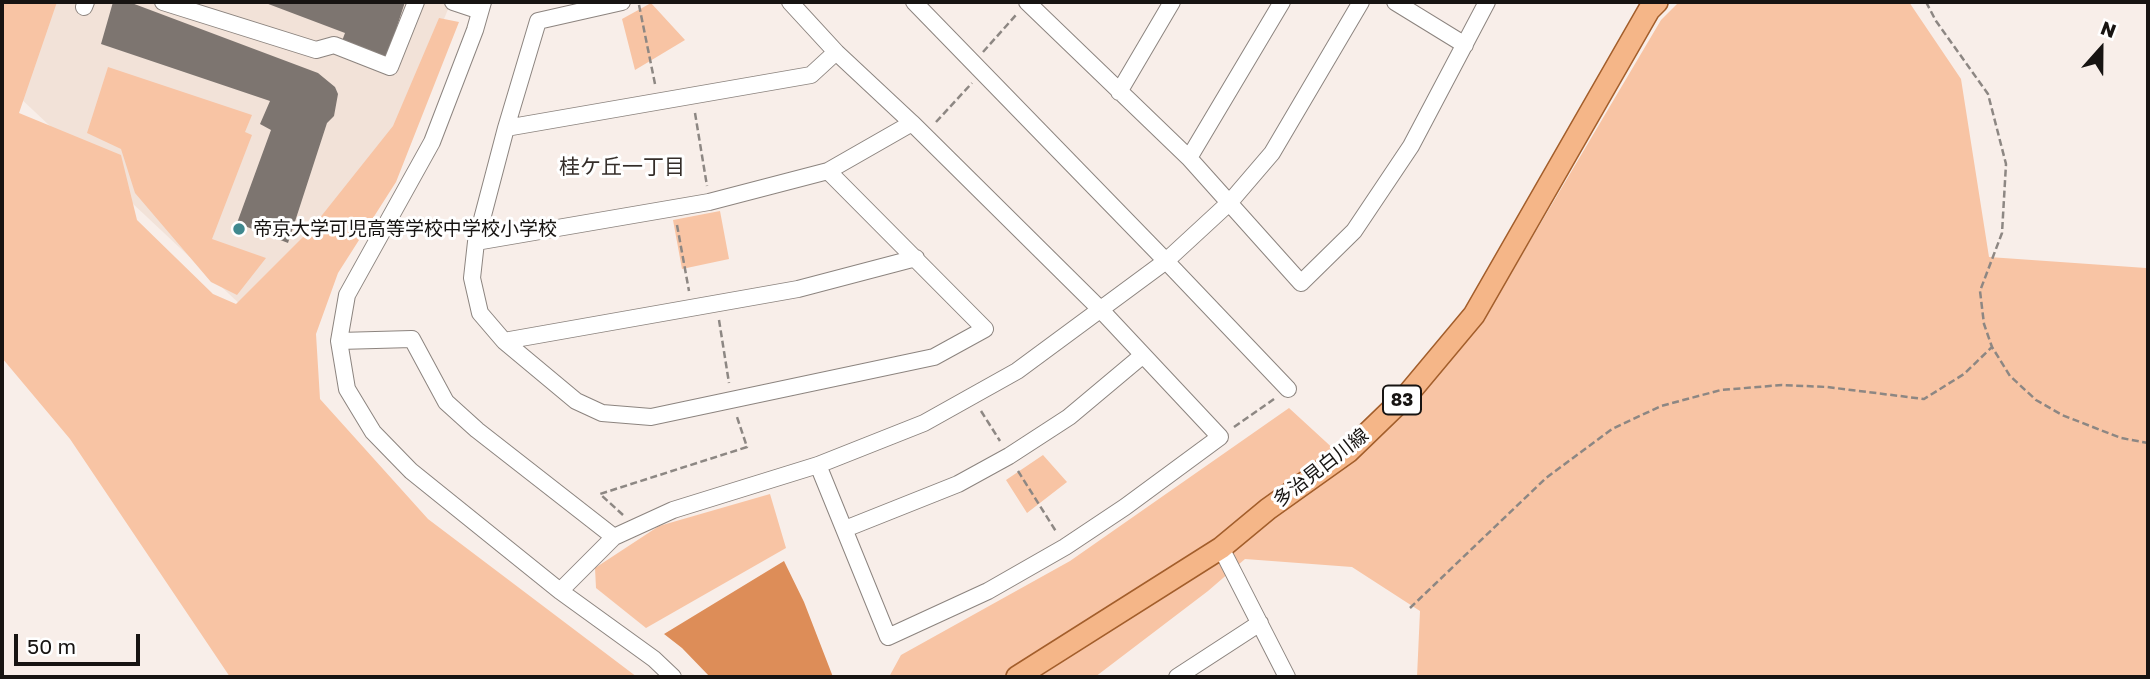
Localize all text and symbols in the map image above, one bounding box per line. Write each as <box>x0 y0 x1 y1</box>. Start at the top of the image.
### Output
north arrow <box>2066 14 2136 84</box>
text: N <box>2098 16 2120 42</box>
district label: 桂ケ丘一丁目 <box>559 154 685 180</box>
place label: 帝京大学可児高等学校中学校小学校 <box>253 218 557 240</box>
marker: 帝京大学可児高等学校中学校小学校 <box>231 221 247 237</box>
road number: 83 <box>1383 386 1421 414</box>
street label: 多治見白川線 <box>1269 424 1373 512</box>
scale bar <box>18 620 144 664</box>
text: 50 m <box>27 633 76 659</box>

